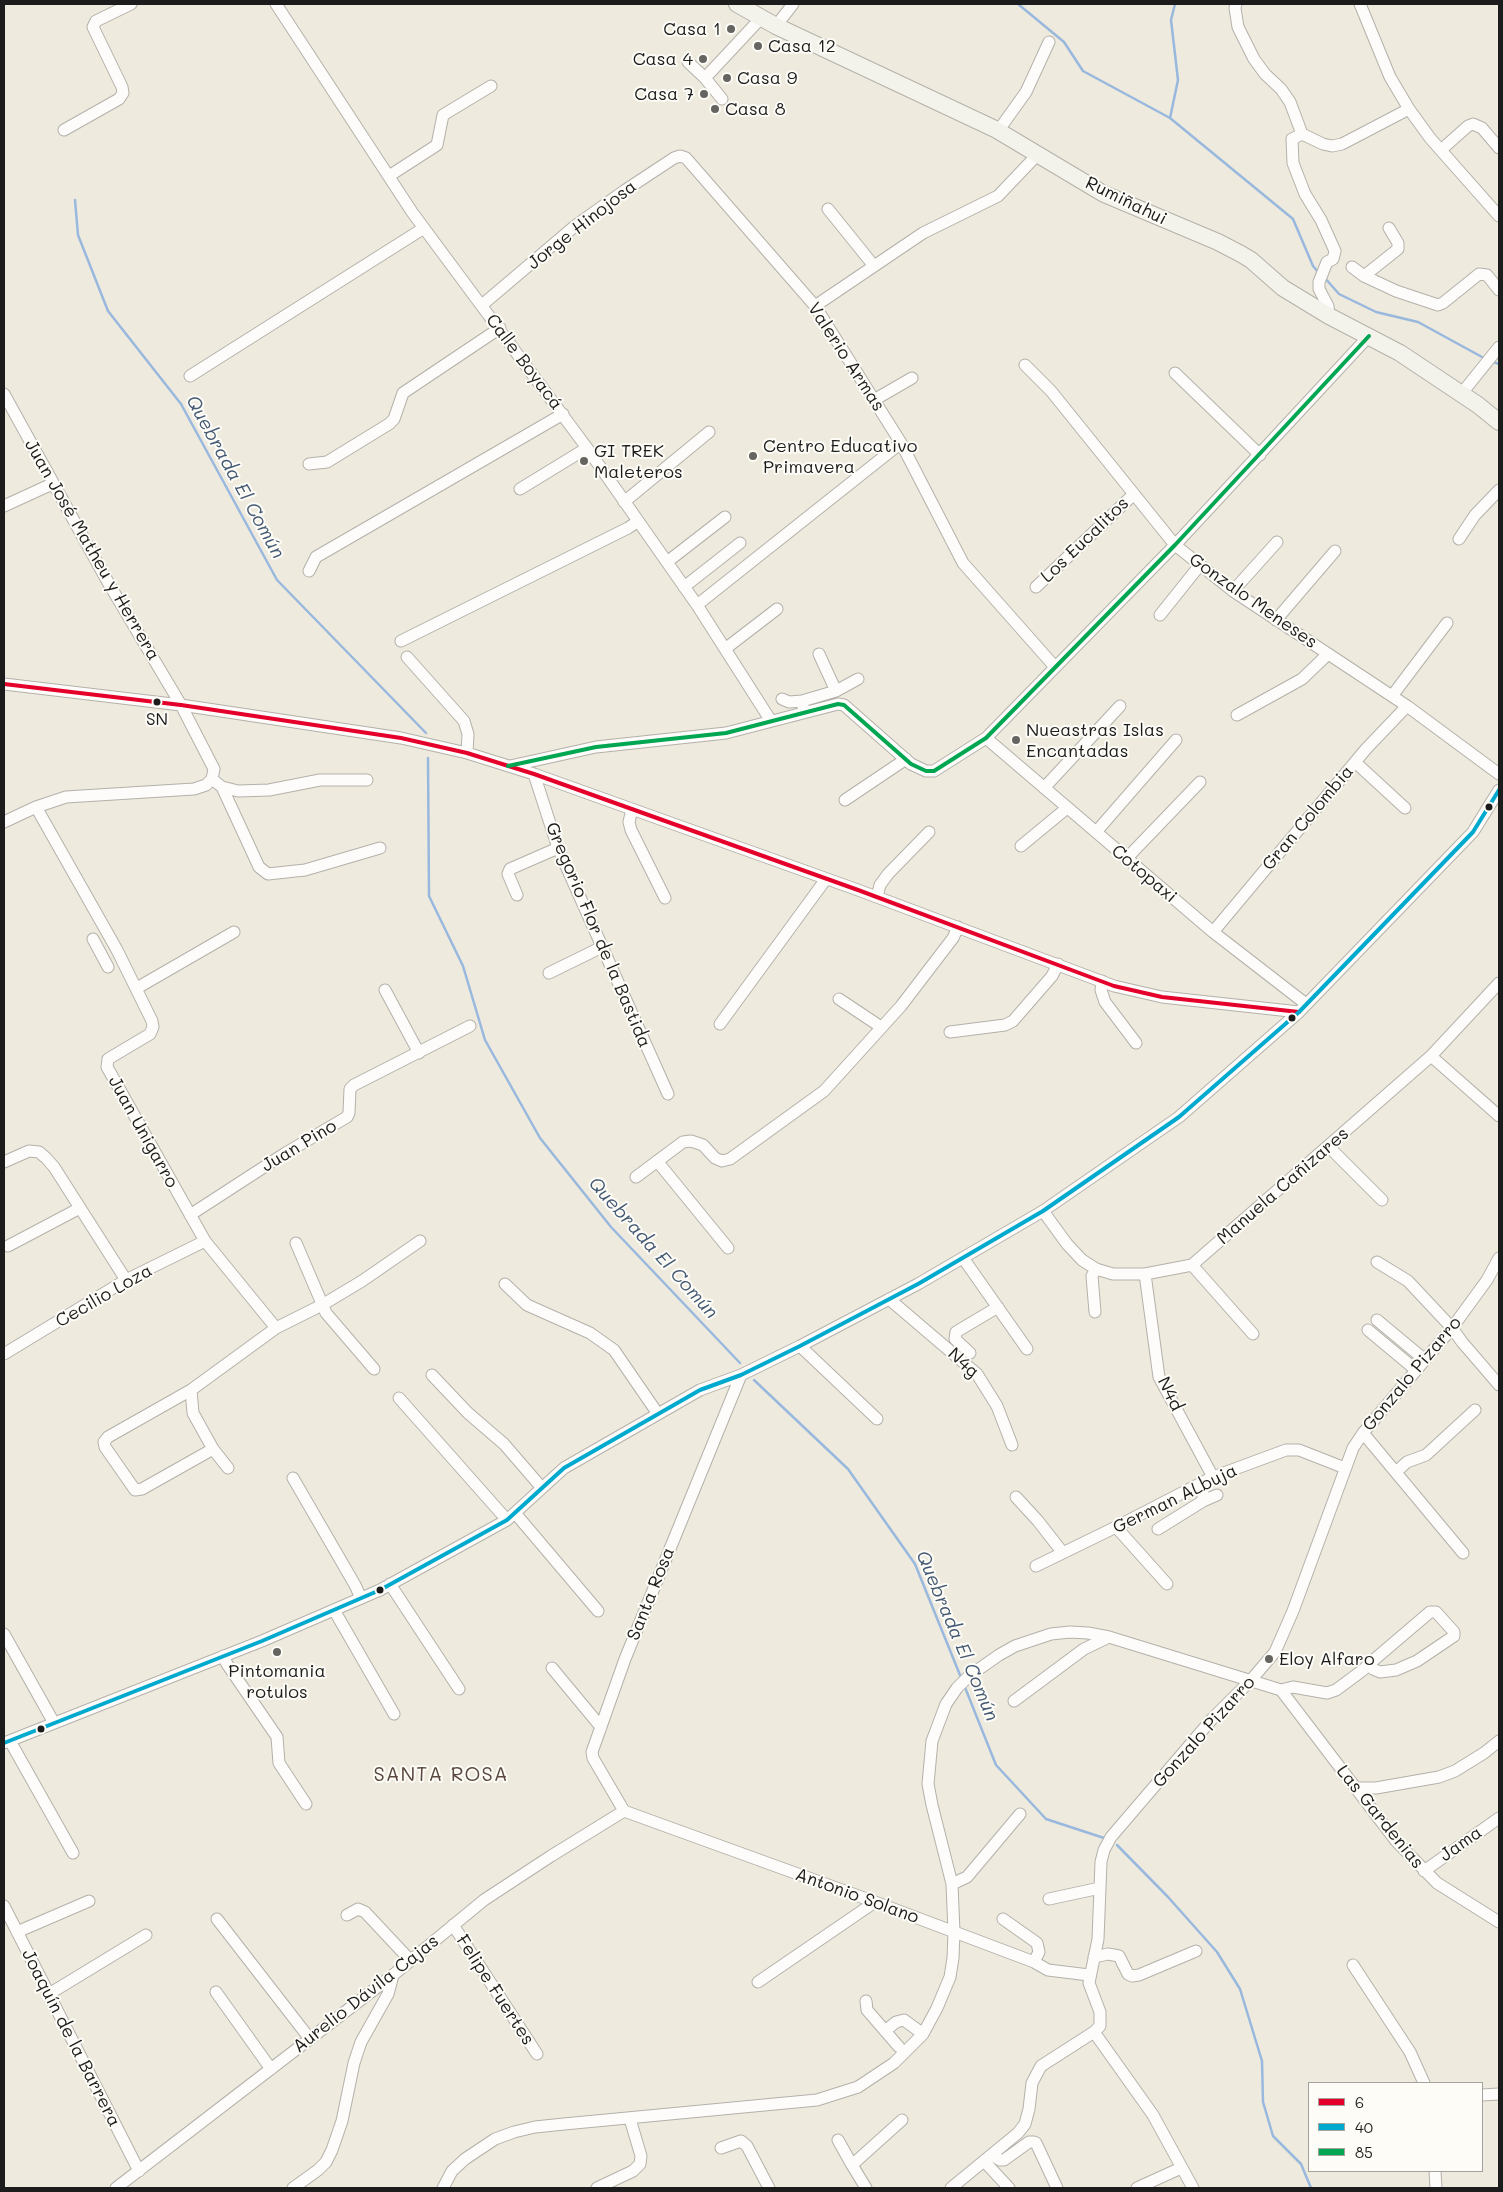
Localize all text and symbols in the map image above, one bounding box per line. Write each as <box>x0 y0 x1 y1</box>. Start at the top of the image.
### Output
place label: Casa 1 <box>663 18 721 40</box>
marker: Casa 1 <box>725 23 737 35</box>
place label: Casa 12 <box>768 35 836 57</box>
marker: Casa 12 <box>752 40 764 52</box>
place label: Casa 4 <box>633 48 693 70</box>
marker: Casa 4 <box>697 53 709 65</box>
place label: Casa 9 <box>737 67 797 89</box>
marker: Casa 9 <box>721 72 733 84</box>
place label: Casa 7 <box>634 83 694 105</box>
marker: Casa 7 <box>698 88 710 100</box>
place label: Casa 8 <box>725 98 786 120</box>
marker: Casa 8 <box>709 103 721 115</box>
street label: Rumiñahui <box>1082 172 1170 230</box>
street label: Jorge Hinojosa <box>523 176 641 274</box>
street label: Valerio Armas <box>803 299 889 415</box>
street label: Calle Boyacá <box>481 310 567 414</box>
water label: Quebrada El Común <box>181 391 289 563</box>
place label: Centro Educativo Primavera <box>763 435 917 478</box>
street label: Juan José Matheu y Herrera <box>20 436 164 664</box>
place label: GI TREK Maleteros <box>594 440 683 482</box>
marker: Centro Educativo Primavera <box>747 450 759 462</box>
marker: GI TREK Maleteros <box>578 455 590 467</box>
street label: Los Eucalitos <box>1037 493 1133 587</box>
street label: Gonzalo Meneses <box>1185 549 1321 653</box>
marker: SN <box>152 697 162 707</box>
place label: SN <box>146 710 168 730</box>
place label: Nueastras Islas Encantadas <box>1026 719 1164 762</box>
marker: Nueastras Islas Encantadas <box>1010 734 1022 746</box>
street label: Gran Colombia <box>1258 761 1358 875</box>
unlabelled marker <box>1484 802 1494 812</box>
street label: Gregorio Flor de la Bastida <box>541 819 655 1051</box>
street label: Cotopaxi <box>1107 840 1181 908</box>
unlabelled marker <box>1287 1013 1297 1023</box>
street label: Juan Unigarro <box>103 1072 183 1192</box>
street label: Juan Pino <box>258 1115 340 1177</box>
street label: Manuela Cañizares <box>1213 1123 1353 1249</box>
water label: Quebrada El Común <box>583 1172 723 1324</box>
street label: Cecilio Loza <box>52 1260 156 1332</box>
street label: Gonzalo Pizarro <box>1358 1312 1466 1436</box>
street label: N4g <box>943 1343 983 1383</box>
street label: N4d <box>1153 1373 1187 1415</box>
street label: German ALbuja <box>1109 1460 1241 1538</box>
street label: Santa Rosa <box>623 1544 679 1644</box>
water label: Quebrada El Común <box>911 1547 1003 1725</box>
unlabelled marker <box>375 1585 385 1595</box>
marker: Pintomania rotulos <box>271 1646 283 1658</box>
place label: Eloy Alfaro <box>1279 1648 1375 1670</box>
marker: Eloy Alfaro <box>1263 1653 1275 1665</box>
place label: Pintomania rotulos <box>228 1660 326 1702</box>
street label: Gonzalo Pizarro <box>1148 1672 1260 1792</box>
unlabelled marker <box>36 1724 46 1734</box>
street label: Las Gardenias <box>1332 1761 1428 1873</box>
district label: SANTA ROSA <box>372 1763 510 1787</box>
street label: Jama <box>1436 1822 1486 1866</box>
street label: Antonio Solano <box>792 1864 922 1928</box>
street label: Aurelio Dávila Cajas <box>289 1930 443 2058</box>
street label: Felipe Fuertes <box>451 1931 539 2049</box>
street label: Joaquín de la Barrera <box>17 1946 125 2130</box>
legend <box>1308 2082 1483 2172</box>
text: 6 <box>1355 2092 1364 2112</box>
text: 40 <box>1355 2117 1373 2137</box>
text: 85 <box>1355 2142 1373 2162</box>

